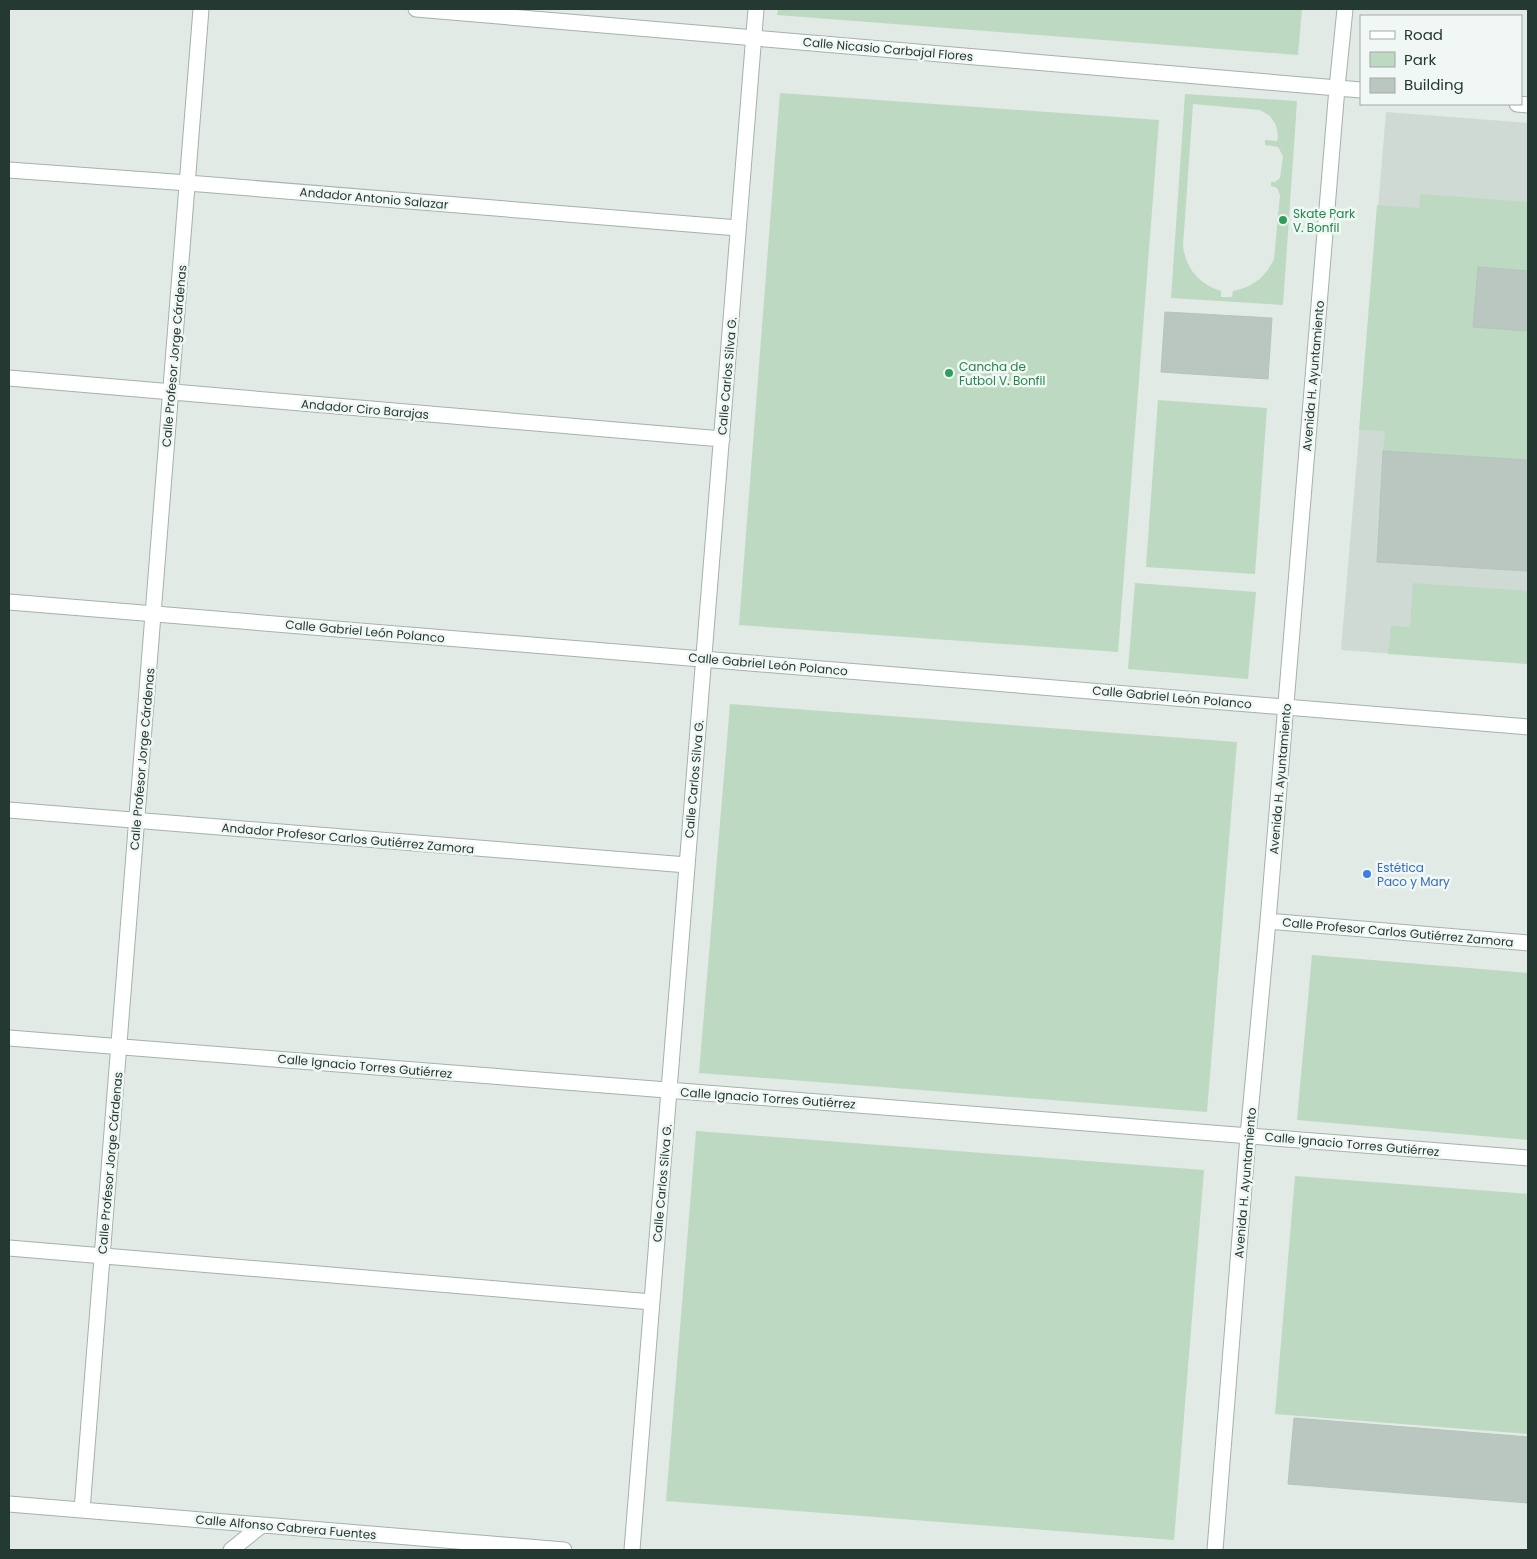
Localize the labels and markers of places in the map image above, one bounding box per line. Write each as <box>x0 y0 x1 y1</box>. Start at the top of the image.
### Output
place label: Skate Park V. Bonfil <box>1293 205 1356 236</box>
marker: Skate Park V. Bonfil <box>1277 214 1289 226</box>
place label: Cancha de Futbol V. Bonfil <box>959 358 1045 389</box>
marker: Cancha de Futbol V. Bonfil <box>943 367 955 379</box>
place label: Estética Paco y Mary <box>1377 859 1450 890</box>
marker: Estética Paco y Mary <box>1361 868 1373 880</box>

